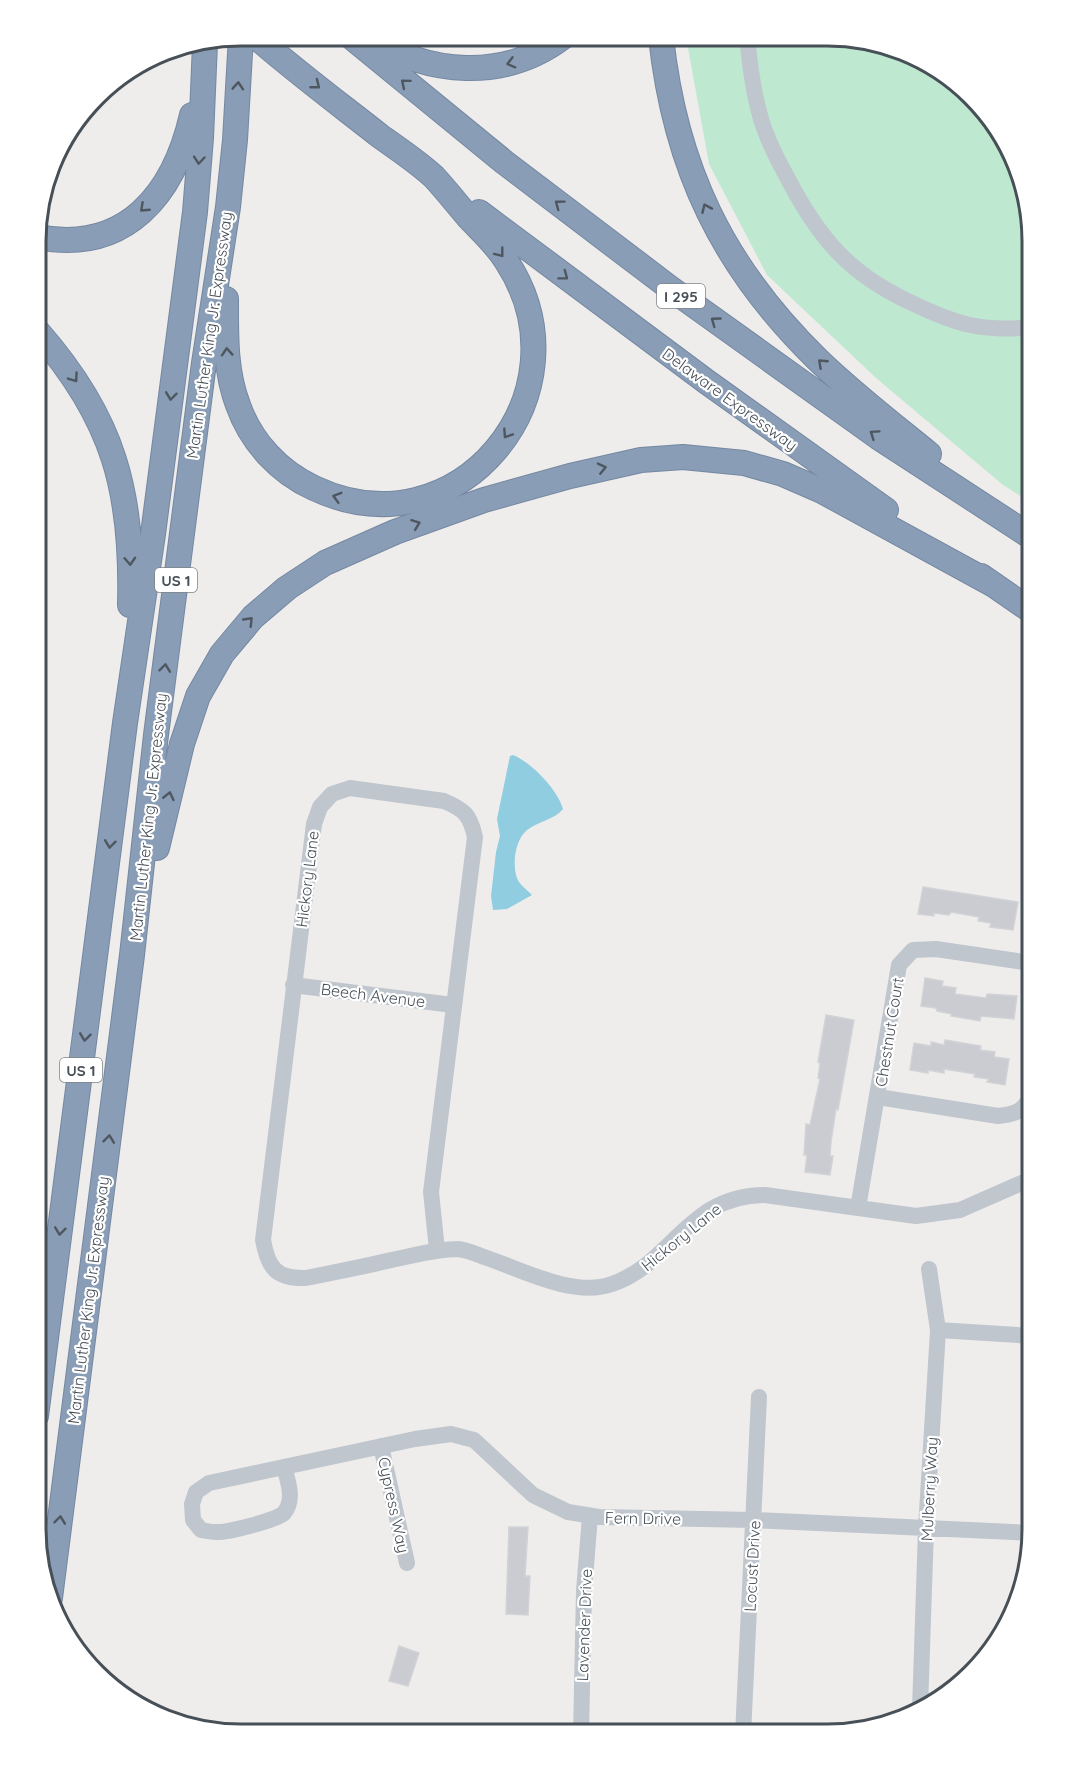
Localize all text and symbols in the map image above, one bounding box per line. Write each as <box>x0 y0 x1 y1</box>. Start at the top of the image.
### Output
one-way arrow <box>506 55 516 68</box>
one-way arrow <box>310 78 321 89</box>
one-way arrow <box>401 80 412 91</box>
one-way arrow <box>232 81 245 90</box>
one-way arrow <box>193 156 206 165</box>
one-way arrow <box>554 200 565 211</box>
one-way arrow <box>140 201 151 212</box>
one-way arrow <box>702 203 714 214</box>
street label: Martin Luther King Jr. Expressway <box>182 210 236 460</box>
one-way arrow <box>493 246 504 257</box>
one-way arrow <box>558 269 569 280</box>
road number: I 295 <box>657 284 705 308</box>
one-way arrow <box>710 317 721 328</box>
street label: Delaware Expressway <box>658 343 802 455</box>
one-way arrow <box>221 347 234 356</box>
one-way arrow <box>818 360 829 371</box>
one-way arrow <box>67 371 78 382</box>
one-way arrow <box>165 391 178 400</box>
one-way arrow <box>503 428 514 439</box>
one-way arrow <box>869 430 880 441</box>
one-way arrow <box>597 463 607 476</box>
one-way arrow <box>332 492 343 504</box>
one-way arrow <box>410 518 421 531</box>
one-way arrow <box>124 557 137 566</box>
road number: US 1 <box>155 568 197 592</box>
one-way arrow <box>242 618 253 628</box>
one-way arrow <box>158 663 171 672</box>
street label: Martin Luther King Jr. Expressway <box>125 692 171 942</box>
one-way arrow <box>162 791 175 801</box>
street label: Hickory Lane <box>291 830 323 928</box>
one-way arrow <box>104 839 116 849</box>
street label: Chestnut Court <box>870 976 908 1088</box>
street label: Beech Avenue <box>320 979 426 1011</box>
one-way arrow <box>79 1033 92 1042</box>
road number: US 1 <box>60 1058 102 1082</box>
one-way arrow <box>102 1134 115 1143</box>
street label: Martin Luther King Jr. Expressway <box>63 1175 113 1425</box>
street label: Hickory Lane <box>637 1199 725 1275</box>
one-way arrow <box>54 1226 67 1235</box>
street label: Mulberry Way <box>916 1436 942 1542</box>
street label: Cypress Way <box>374 1455 414 1555</box>
street label: Fern Drive <box>605 1507 681 1529</box>
one-way arrow <box>53 1515 66 1524</box>
street label: Locust Drive <box>740 1520 764 1612</box>
street label: Lavender Drive <box>572 1568 596 1682</box>

